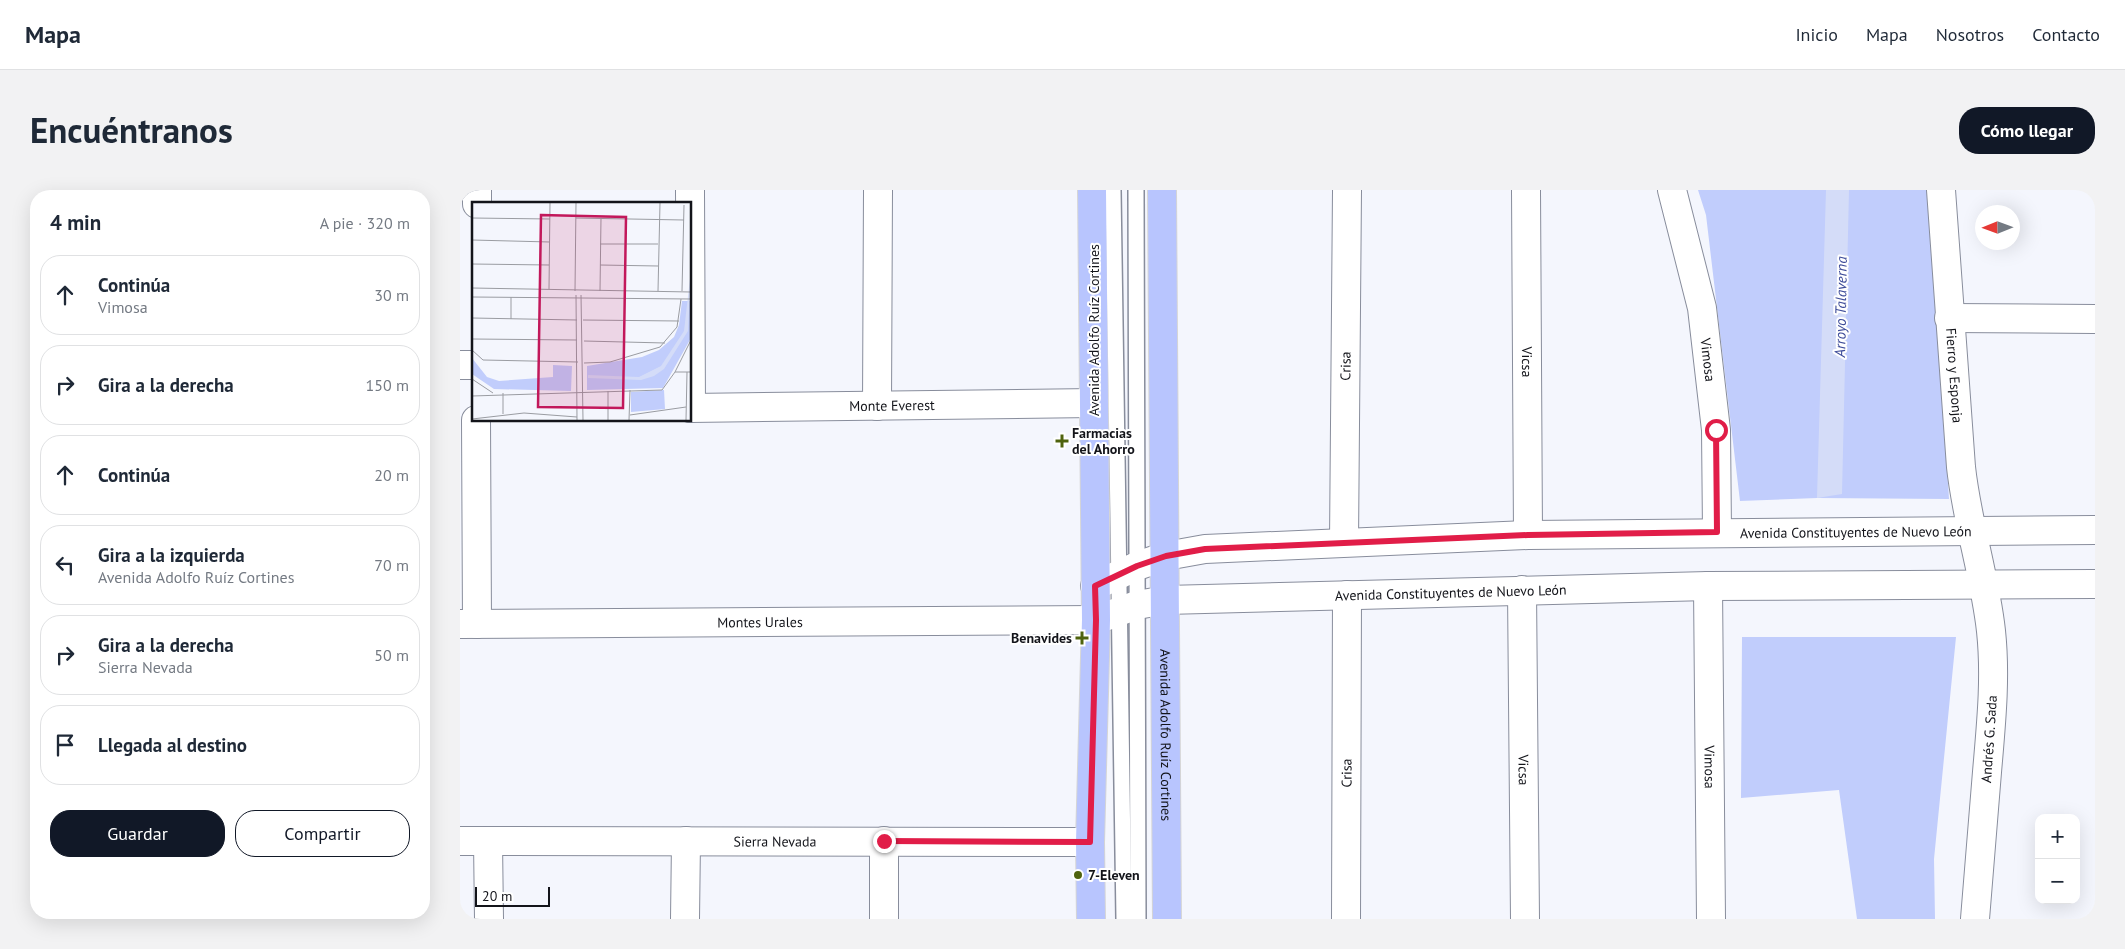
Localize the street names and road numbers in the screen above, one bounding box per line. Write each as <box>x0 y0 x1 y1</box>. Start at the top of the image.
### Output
street label: Avenida Adolfo Ruíz Cortines <box>1085 244 1103 416</box>
street label: Fierro y Esponja <box>1942 327 1967 424</box>
street label: Vimosa <box>1696 336 1719 383</box>
street label: Vicsa <box>1518 345 1536 378</box>
street label: Crisa <box>1336 351 1355 381</box>
street label: Monte Everest <box>849 396 935 415</box>
street label: Avenida Constituyentes de Nuevo León <box>1740 522 1972 542</box>
street label: Avenida Constituyentes de Nuevo León <box>1335 581 1567 605</box>
street label: Montes Urales <box>717 613 803 631</box>
street label: Avenida Adolfo Ruíz Cortines <box>1156 649 1175 821</box>
street label: Andrés G. Sada <box>1977 694 2001 783</box>
street label: Vimosa <box>1700 744 1719 789</box>
street label: Vicsa <box>1514 753 1533 786</box>
street label: Crisa <box>1337 758 1355 788</box>
street label: Sierra Nevada <box>733 832 817 851</box>

